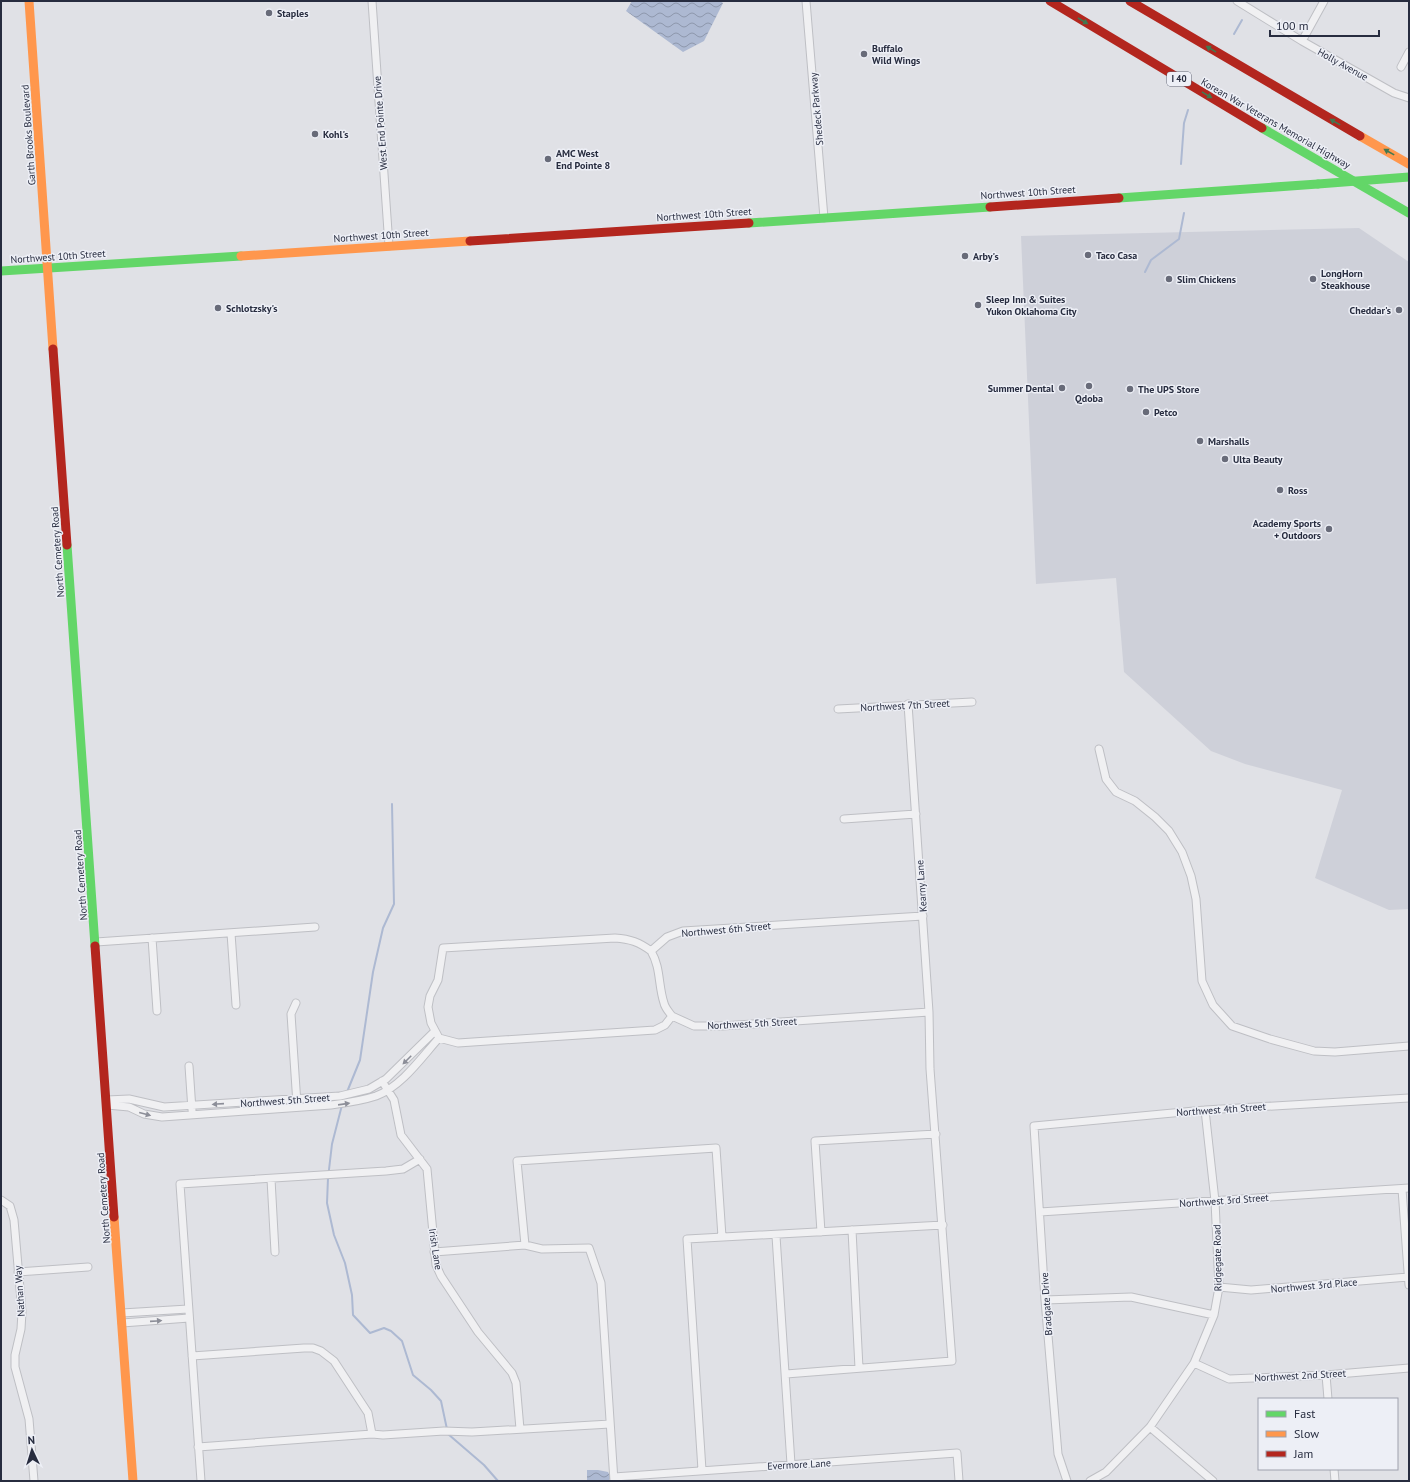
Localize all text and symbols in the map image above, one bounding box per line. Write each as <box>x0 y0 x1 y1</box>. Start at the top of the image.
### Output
place label: Staples <box>277 7 308 20</box>
marker: Staples <box>264 8 274 18</box>
scale bar <box>1270 12 1379 38</box>
one-way arrow <box>1077 18 1089 25</box>
text: 100 m <box>1276 18 1309 33</box>
place label: Buffalo Wild Wings <box>872 42 920 67</box>
street label: Holly Avenue <box>1315 45 1370 84</box>
one-way arrow <box>1205 46 1217 53</box>
marker: Buffalo Wild Wings <box>859 49 869 59</box>
street label: Shedeck Parkway <box>807 72 826 146</box>
road number: I 40 <box>1167 72 1191 86</box>
street label: West End Pointe Drive <box>371 75 390 170</box>
street label: Korean War Veterans Memorial Highway <box>1199 75 1353 172</box>
street label: Garth Brooks Boulevard <box>18 84 39 186</box>
one-way arrow <box>1201 92 1213 99</box>
one-way arrow <box>1329 119 1341 126</box>
place label: Kohl's <box>323 128 349 141</box>
marker: Kohl's <box>310 129 320 139</box>
place label: AMC West End Pointe 8 <box>556 147 611 172</box>
one-way arrow <box>1383 149 1395 156</box>
marker: AMC West End Pointe 8 <box>543 154 553 164</box>
street label: Northwest 10th Street <box>980 183 1077 202</box>
street label: Northwest 10th Street <box>656 205 753 224</box>
street label: Northwest 10th Street <box>333 226 430 245</box>
street label: Northwest 10th Street <box>10 247 107 266</box>
place label: Taco Casa <box>1096 249 1137 262</box>
place label: Arby's <box>973 250 999 263</box>
marker: Taco Casa <box>1083 250 1093 260</box>
marker: Arby's <box>960 251 970 261</box>
place label: LongHorn Steakhouse <box>1321 267 1370 292</box>
place label: Slim Chickens <box>1177 273 1236 286</box>
marker: Slim Chickens <box>1164 274 1174 284</box>
marker: LongHorn Steakhouse <box>1308 274 1318 284</box>
place label: Sleep Inn & Suites Yukon Oklahoma City <box>985 293 1077 318</box>
marker: Sleep Inn & Suites Yukon Oklahoma City <box>973 300 983 310</box>
place label: Schlotzsky's <box>226 302 278 315</box>
marker: Schlotzsky's <box>213 303 223 313</box>
place label: Cheddar's <box>1350 304 1391 317</box>
marker: Cheddar's <box>1394 305 1404 315</box>
marker: Qdoba <box>1084 381 1094 391</box>
place label: Summer Dental <box>988 382 1054 395</box>
marker: Summer Dental <box>1057 383 1067 393</box>
place label: The UPS Store <box>1138 383 1199 396</box>
marker: The UPS Store <box>1125 384 1135 394</box>
place label: Qdoba <box>1075 392 1103 405</box>
place label: Petco <box>1154 406 1178 419</box>
marker: Petco <box>1141 407 1151 417</box>
place label: Marshalls <box>1208 435 1249 448</box>
marker: Marshalls <box>1195 436 1205 446</box>
place label: Ulta Beauty <box>1233 453 1283 466</box>
marker: Ulta Beauty <box>1220 454 1230 464</box>
place label: Ross <box>1288 484 1307 497</box>
marker: Ross <box>1275 485 1285 495</box>
street label: North Cemetery Road <box>48 506 67 598</box>
place label: Academy Sports + Outdoors <box>1253 517 1321 542</box>
marker: Academy Sports + Outdoors <box>1324 524 1334 534</box>
street label: Northwest 7th Street <box>860 697 951 714</box>
street label: North Cemetery Road <box>71 829 90 921</box>
street label: Kearny Lane <box>913 860 930 912</box>
street label: Northwest 6th Street <box>681 919 772 940</box>
street label: Northwest 5th Street <box>707 1015 798 1032</box>
one-way arrow <box>402 1055 412 1065</box>
street label: Northwest 5th Street <box>240 1091 331 1110</box>
street label: Northwest 4th Street <box>1176 1100 1267 1119</box>
one-way arrow <box>212 1101 224 1108</box>
one-way arrow <box>338 1101 350 1107</box>
one-way arrow <box>138 1111 151 1117</box>
street label: North Cemetery Road <box>94 1152 113 1244</box>
street label: Northwest 3rd Street <box>1179 1191 1270 1210</box>
street label: Ridgegate Road <box>1210 1224 1225 1292</box>
street label: Irish Lane <box>426 1227 445 1271</box>
street label: Nathan Way <box>11 1265 28 1317</box>
street label: Bradgate Drive <box>1038 1272 1055 1336</box>
street label: Northwest 3rd Place <box>1270 1275 1358 1296</box>
one-way arrow <box>150 1317 162 1324</box>
street label: Northwest 2nd Street <box>1254 1367 1347 1384</box>
legend <box>1258 1398 1398 1470</box>
text: Fast <box>1294 1406 1315 1421</box>
text: Slow <box>1294 1426 1319 1441</box>
north arrow <box>12 1430 52 1470</box>
text: N <box>27 1433 35 1447</box>
text: Jam <box>1293 1446 1313 1461</box>
street label: Evermore Lane <box>767 1456 831 1473</box>

